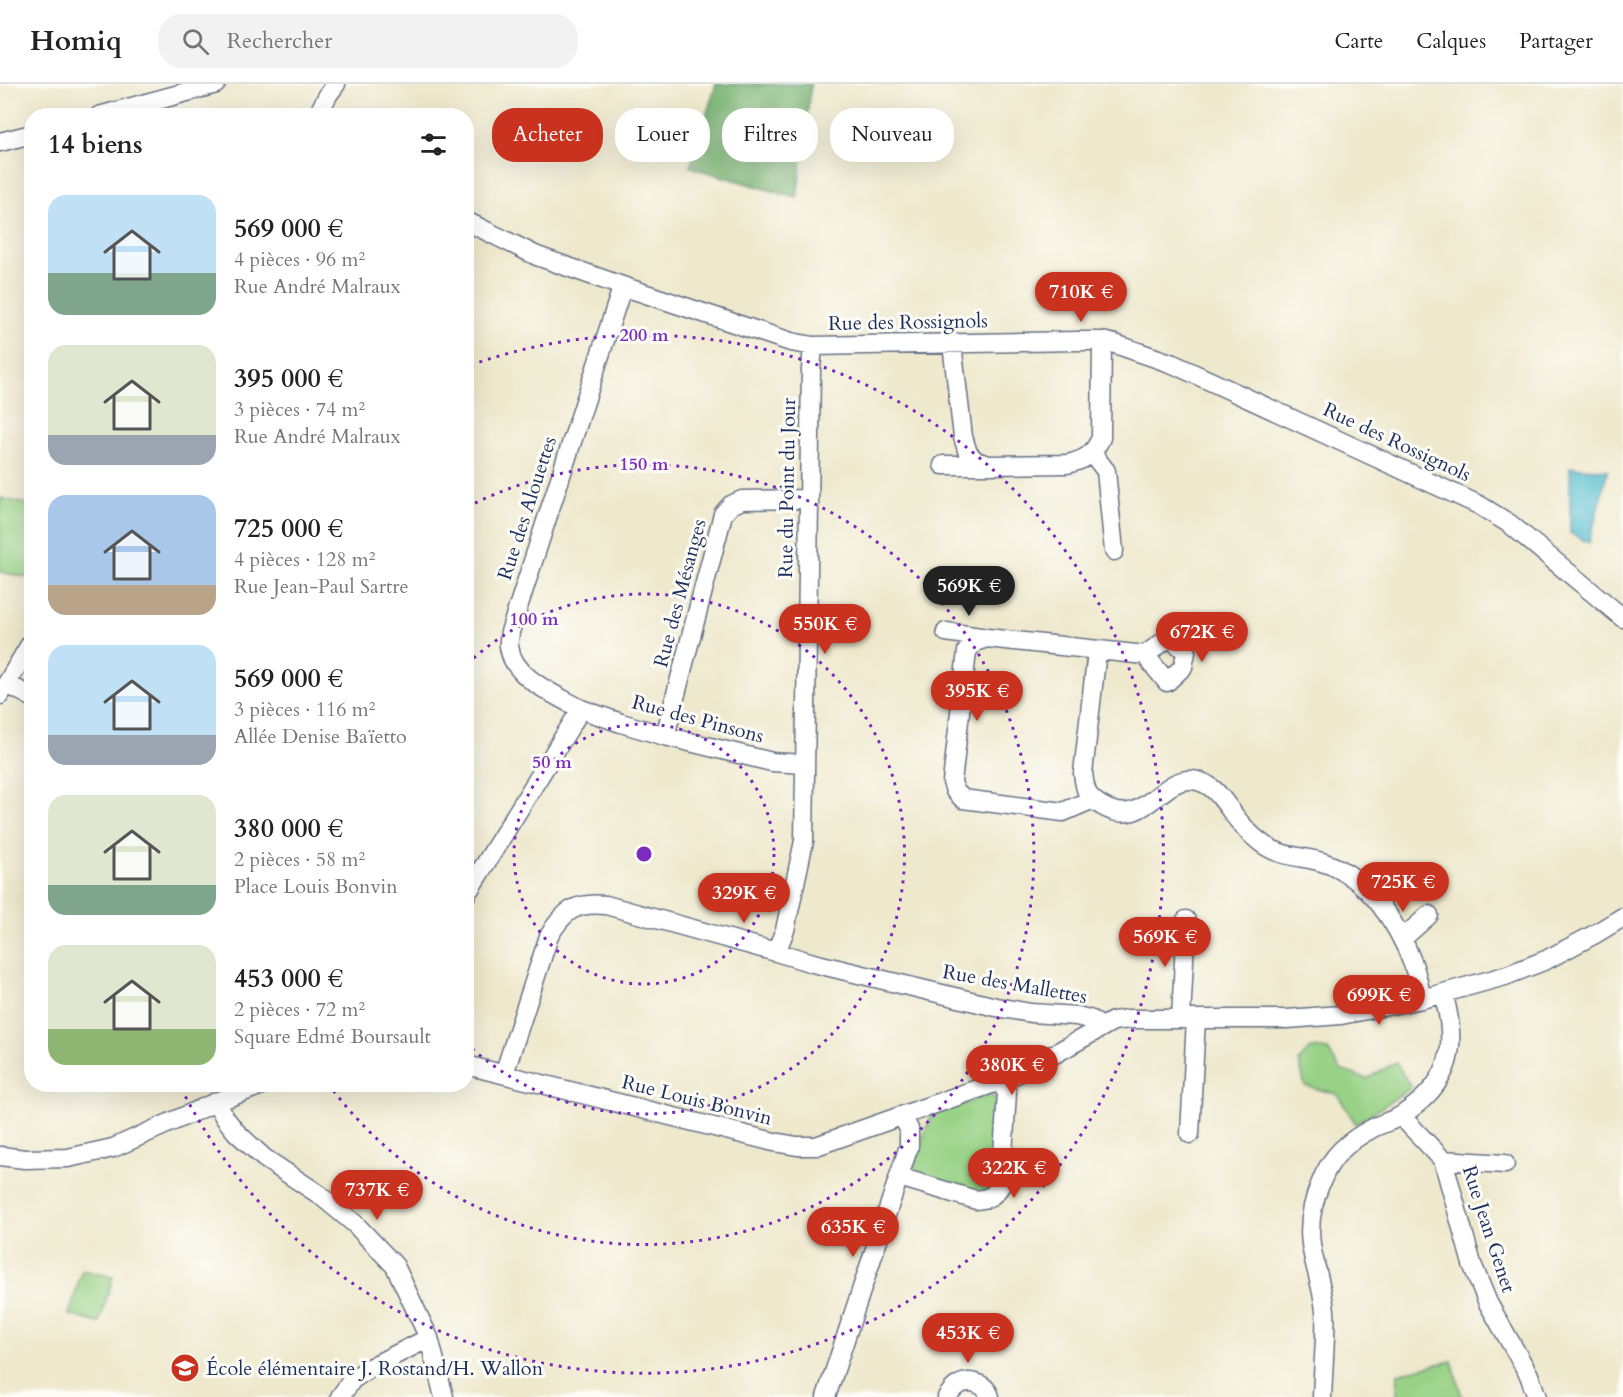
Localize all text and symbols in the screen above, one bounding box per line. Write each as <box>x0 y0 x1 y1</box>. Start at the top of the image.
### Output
search box <box>158 14 578 68</box>
text: Homiq <box>30 22 122 60</box>
icon: search <box>179 25 212 58</box>
text: Rechercher <box>227 26 332 56</box>
text: Carte <box>1334 27 1383 56</box>
text: Calques <box>1416 27 1486 56</box>
text: Partager <box>1519 27 1593 56</box>
chip: Acheter <box>492 108 603 162</box>
chip: Louer <box>615 108 710 162</box>
chip: Filtres <box>722 108 818 162</box>
chip: Nouveau <box>830 108 954 162</box>
text: 14 biens <box>48 127 143 162</box>
icon: filters <box>417 128 450 161</box>
text: 569 000 € <box>234 211 343 246</box>
icon: home <box>96 219 168 291</box>
text: 4 pièces · 96 m² <box>234 246 365 273</box>
pin: 710K € <box>1032 272 1130 323</box>
text: Rue André Malraux <box>234 273 401 300</box>
text: 710K € <box>1049 278 1113 305</box>
street label: Rue des Rossignols <box>828 307 988 337</box>
text: 200 m <box>619 323 669 348</box>
text: 395 000 € <box>234 361 343 396</box>
icon: home <box>96 369 168 441</box>
text: 3 pièces · 74 m² <box>234 396 365 423</box>
street label: Rue des Rossignols <box>1319 396 1475 488</box>
street label: Rue du Point du Jour <box>772 397 802 578</box>
text: Rue André Malraux <box>234 423 401 450</box>
street label: Rue des Alouettes <box>491 433 563 583</box>
text: 150 m <box>619 452 669 477</box>
text: 725 000 € <box>234 511 343 546</box>
street label: Rue des Mésanges <box>647 516 713 670</box>
icon: home <box>96 519 168 591</box>
text: 4 pièces · 128 m² <box>234 546 375 573</box>
pin: 569K € <box>920 566 1018 617</box>
text: 569K € <box>937 572 1001 599</box>
text: Rue Jean-Paul Sartre <box>234 573 409 600</box>
pin: 550K € <box>776 604 874 655</box>
text: 100 m <box>509 607 559 632</box>
text: 550K € <box>793 610 857 637</box>
pin: 672K € <box>1153 612 1251 663</box>
text: 672K € <box>1170 618 1234 645</box>
text: 569 000 € <box>234 661 343 696</box>
icon: home <box>96 669 168 741</box>
pin: 395K € <box>928 671 1026 722</box>
text: 395K € <box>945 677 1009 704</box>
street label: Rue des Pinsons <box>629 688 767 750</box>
text: 3 pièces · 116 m² <box>234 696 375 723</box>
text: Allée Denise Baïetto <box>234 723 407 750</box>
text: 50 m <box>532 750 572 775</box>
text: 380 000 € <box>234 811 343 846</box>
icon: home <box>96 819 168 891</box>
centre of rings <box>634 844 654 864</box>
text: 2 pièces · 58 m² <box>234 846 365 873</box>
pin: 725K € <box>1354 862 1452 913</box>
text: 725K € <box>1371 868 1435 895</box>
text: Place Louis Bonvin <box>234 873 398 900</box>
pin: 329K € <box>695 873 793 924</box>
text: 329K € <box>712 879 776 906</box>
pin: 569K € <box>1116 917 1214 968</box>
text: 569K € <box>1133 923 1197 950</box>
street label: Rue des Mallettes <box>941 958 1089 1010</box>
text: 453 000 € <box>234 961 343 996</box>
icon: home <box>96 969 168 1041</box>
pin: 699K € <box>1330 975 1428 1026</box>
text: 699K € <box>1347 981 1411 1008</box>
text: 2 pièces · 72 m² <box>234 996 365 1023</box>
text: Square Edmé Boursault <box>234 1023 431 1050</box>
pin: 380K € <box>963 1045 1061 1096</box>
text: 380K € <box>980 1051 1044 1078</box>
street label: Rue Louis Bonvin <box>619 1068 775 1132</box>
pin: 322K € <box>965 1148 1063 1199</box>
text: 322K € <box>982 1154 1046 1181</box>
street label: Rue Jean Genet <box>1456 1162 1522 1297</box>
pin: 737K € <box>328 1170 426 1221</box>
text: 737K € <box>345 1176 409 1203</box>
pin: 635K € <box>804 1207 902 1258</box>
text: 635K € <box>821 1213 885 1240</box>
pin: 453K € <box>919 1313 1017 1364</box>
text: 453K € <box>936 1319 1000 1346</box>
school or university icon: École élémentaire J. Rostand/H. Wallon <box>169 1352 201 1384</box>
place label: École élémentaire J. Rostand/H. Wallon <box>206 1355 544 1382</box>

